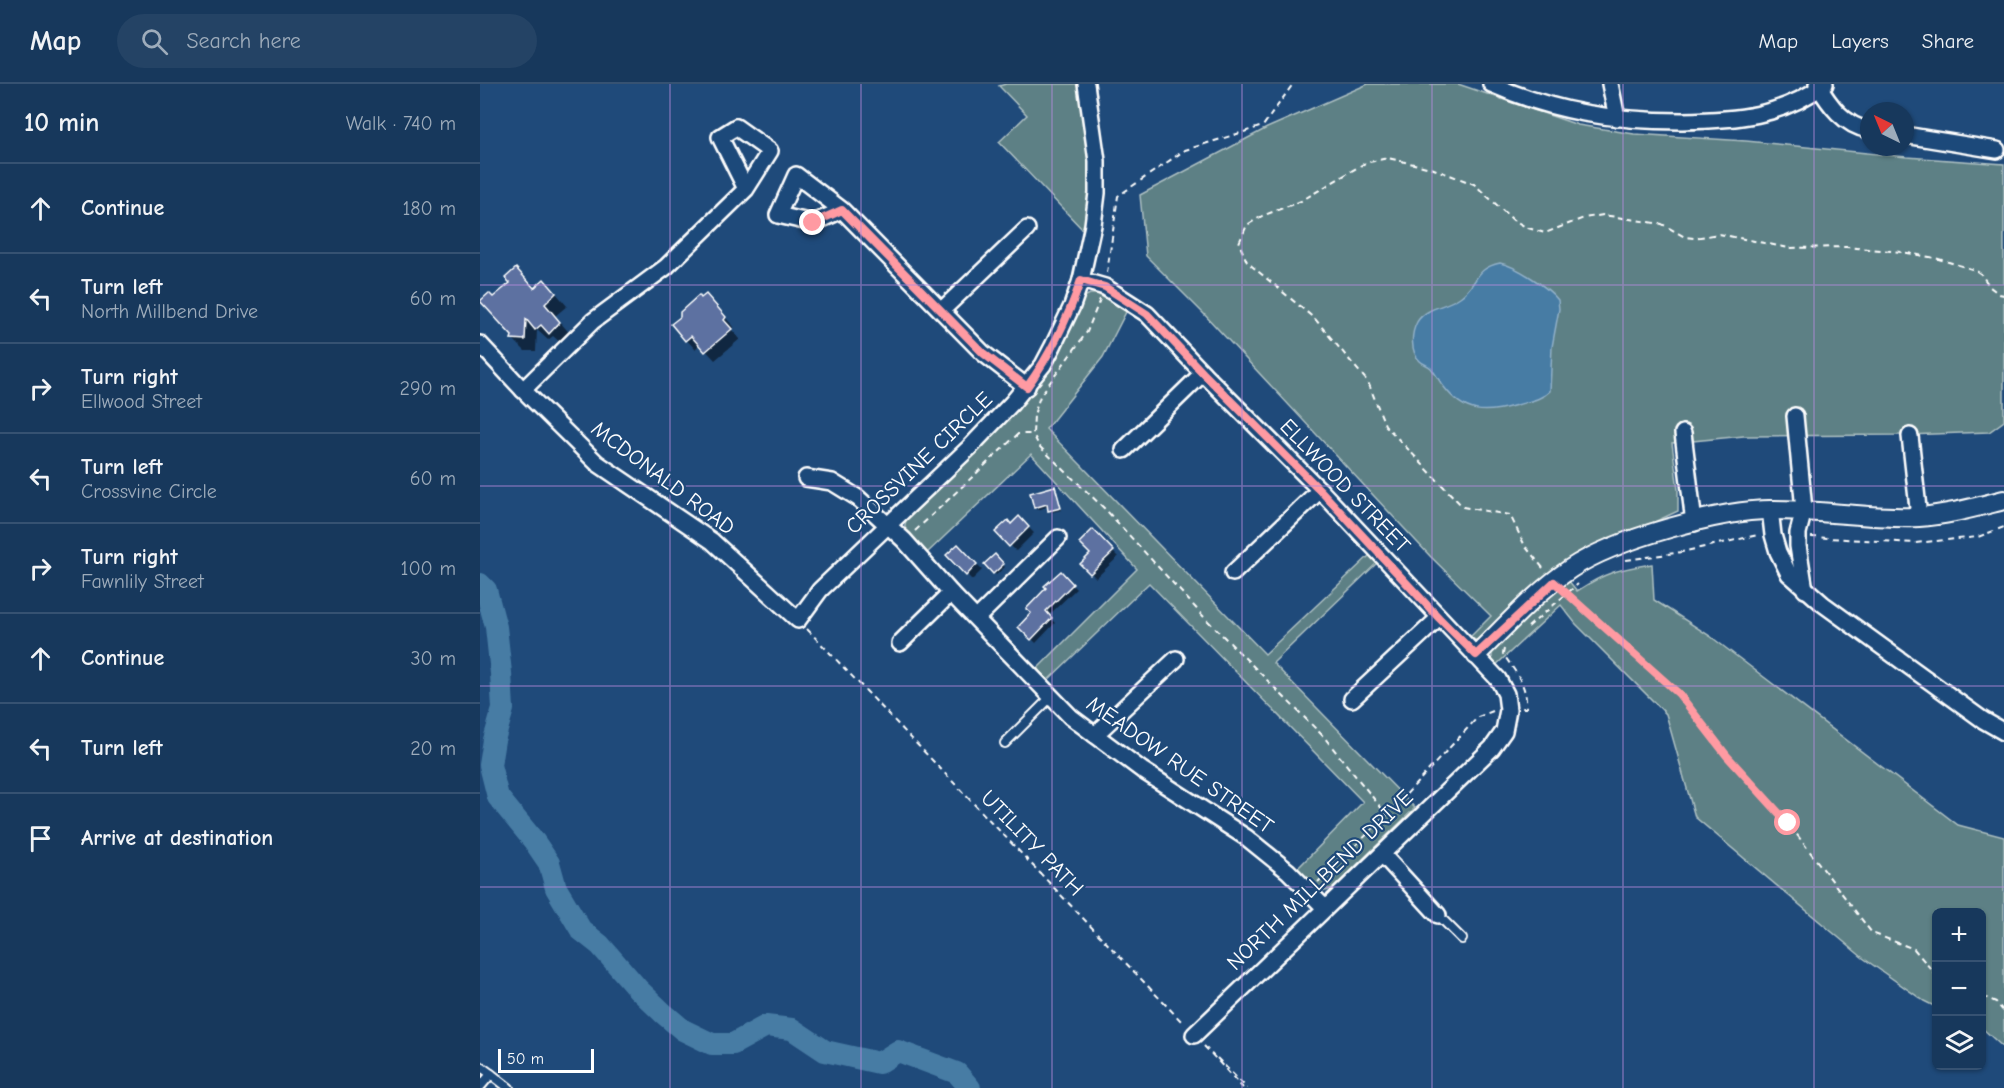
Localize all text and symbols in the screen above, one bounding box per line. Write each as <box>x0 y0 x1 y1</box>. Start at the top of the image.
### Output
search box <box>117 14 537 68</box>
text: Map <box>30 25 81 57</box>
icon: search <box>138 25 171 58</box>
text: Search here <box>186 28 301 54</box>
text: Map <box>1759 29 1798 53</box>
text: Layers <box>1831 29 1889 53</box>
text: Share <box>1922 29 1974 53</box>
north arrow <box>1860 102 1914 156</box>
text: 10 min <box>24 108 99 138</box>
text: Walk · 740 m <box>346 112 456 135</box>
icon: ahead <box>24 192 57 225</box>
text: Continue <box>81 195 164 221</box>
text: 180 m <box>402 197 456 220</box>
route end <box>799 209 825 235</box>
text: Turn left <box>81 274 163 300</box>
icon: left <box>24 282 57 315</box>
text: 60 m <box>410 287 456 310</box>
text: North Millbend Drive <box>81 300 258 323</box>
text: Turn right <box>81 364 178 390</box>
icon: right <box>24 372 57 405</box>
text: 290 m <box>400 377 456 400</box>
street label: CROSSVINE CIRCLE <box>840 386 998 540</box>
text: Ellwood Street <box>81 390 202 413</box>
street label: ELLWOOD STREET <box>1274 414 1416 559</box>
street label: MCDONALD ROAD <box>586 416 740 540</box>
text: Turn left <box>81 454 163 480</box>
icon: left <box>24 462 57 495</box>
text: 60 m <box>410 467 456 490</box>
text: Crossvine Circle <box>81 480 217 503</box>
text: Turn right <box>81 544 178 570</box>
icon: right <box>24 552 57 585</box>
text: 100 m <box>401 557 456 580</box>
text: Fawnlily Street <box>81 570 204 593</box>
icon: ahead <box>24 642 57 675</box>
text: Continue <box>81 645 164 671</box>
text: 30 m <box>410 647 456 670</box>
street label: MEADOW RUE STREET <box>1082 691 1279 840</box>
icon: left <box>24 732 57 765</box>
text: Turn left <box>81 735 163 761</box>
text: 20 m <box>410 737 456 760</box>
street label: NORTH MILLBEND DRIVE <box>1222 784 1418 976</box>
street label: UTILITY PATH <box>975 785 1089 901</box>
route start <box>1774 809 1800 835</box>
icon: arrive <box>24 822 57 855</box>
text: Arrive at destination <box>81 825 273 851</box>
map controls <box>1932 908 1986 1070</box>
button: + <box>1932 908 1986 962</box>
button: − <box>1932 962 1986 1016</box>
button: layers <box>1932 1016 1986 1070</box>
scale bar <box>498 1046 594 1074</box>
text: 50 m <box>507 1050 544 1068</box>

